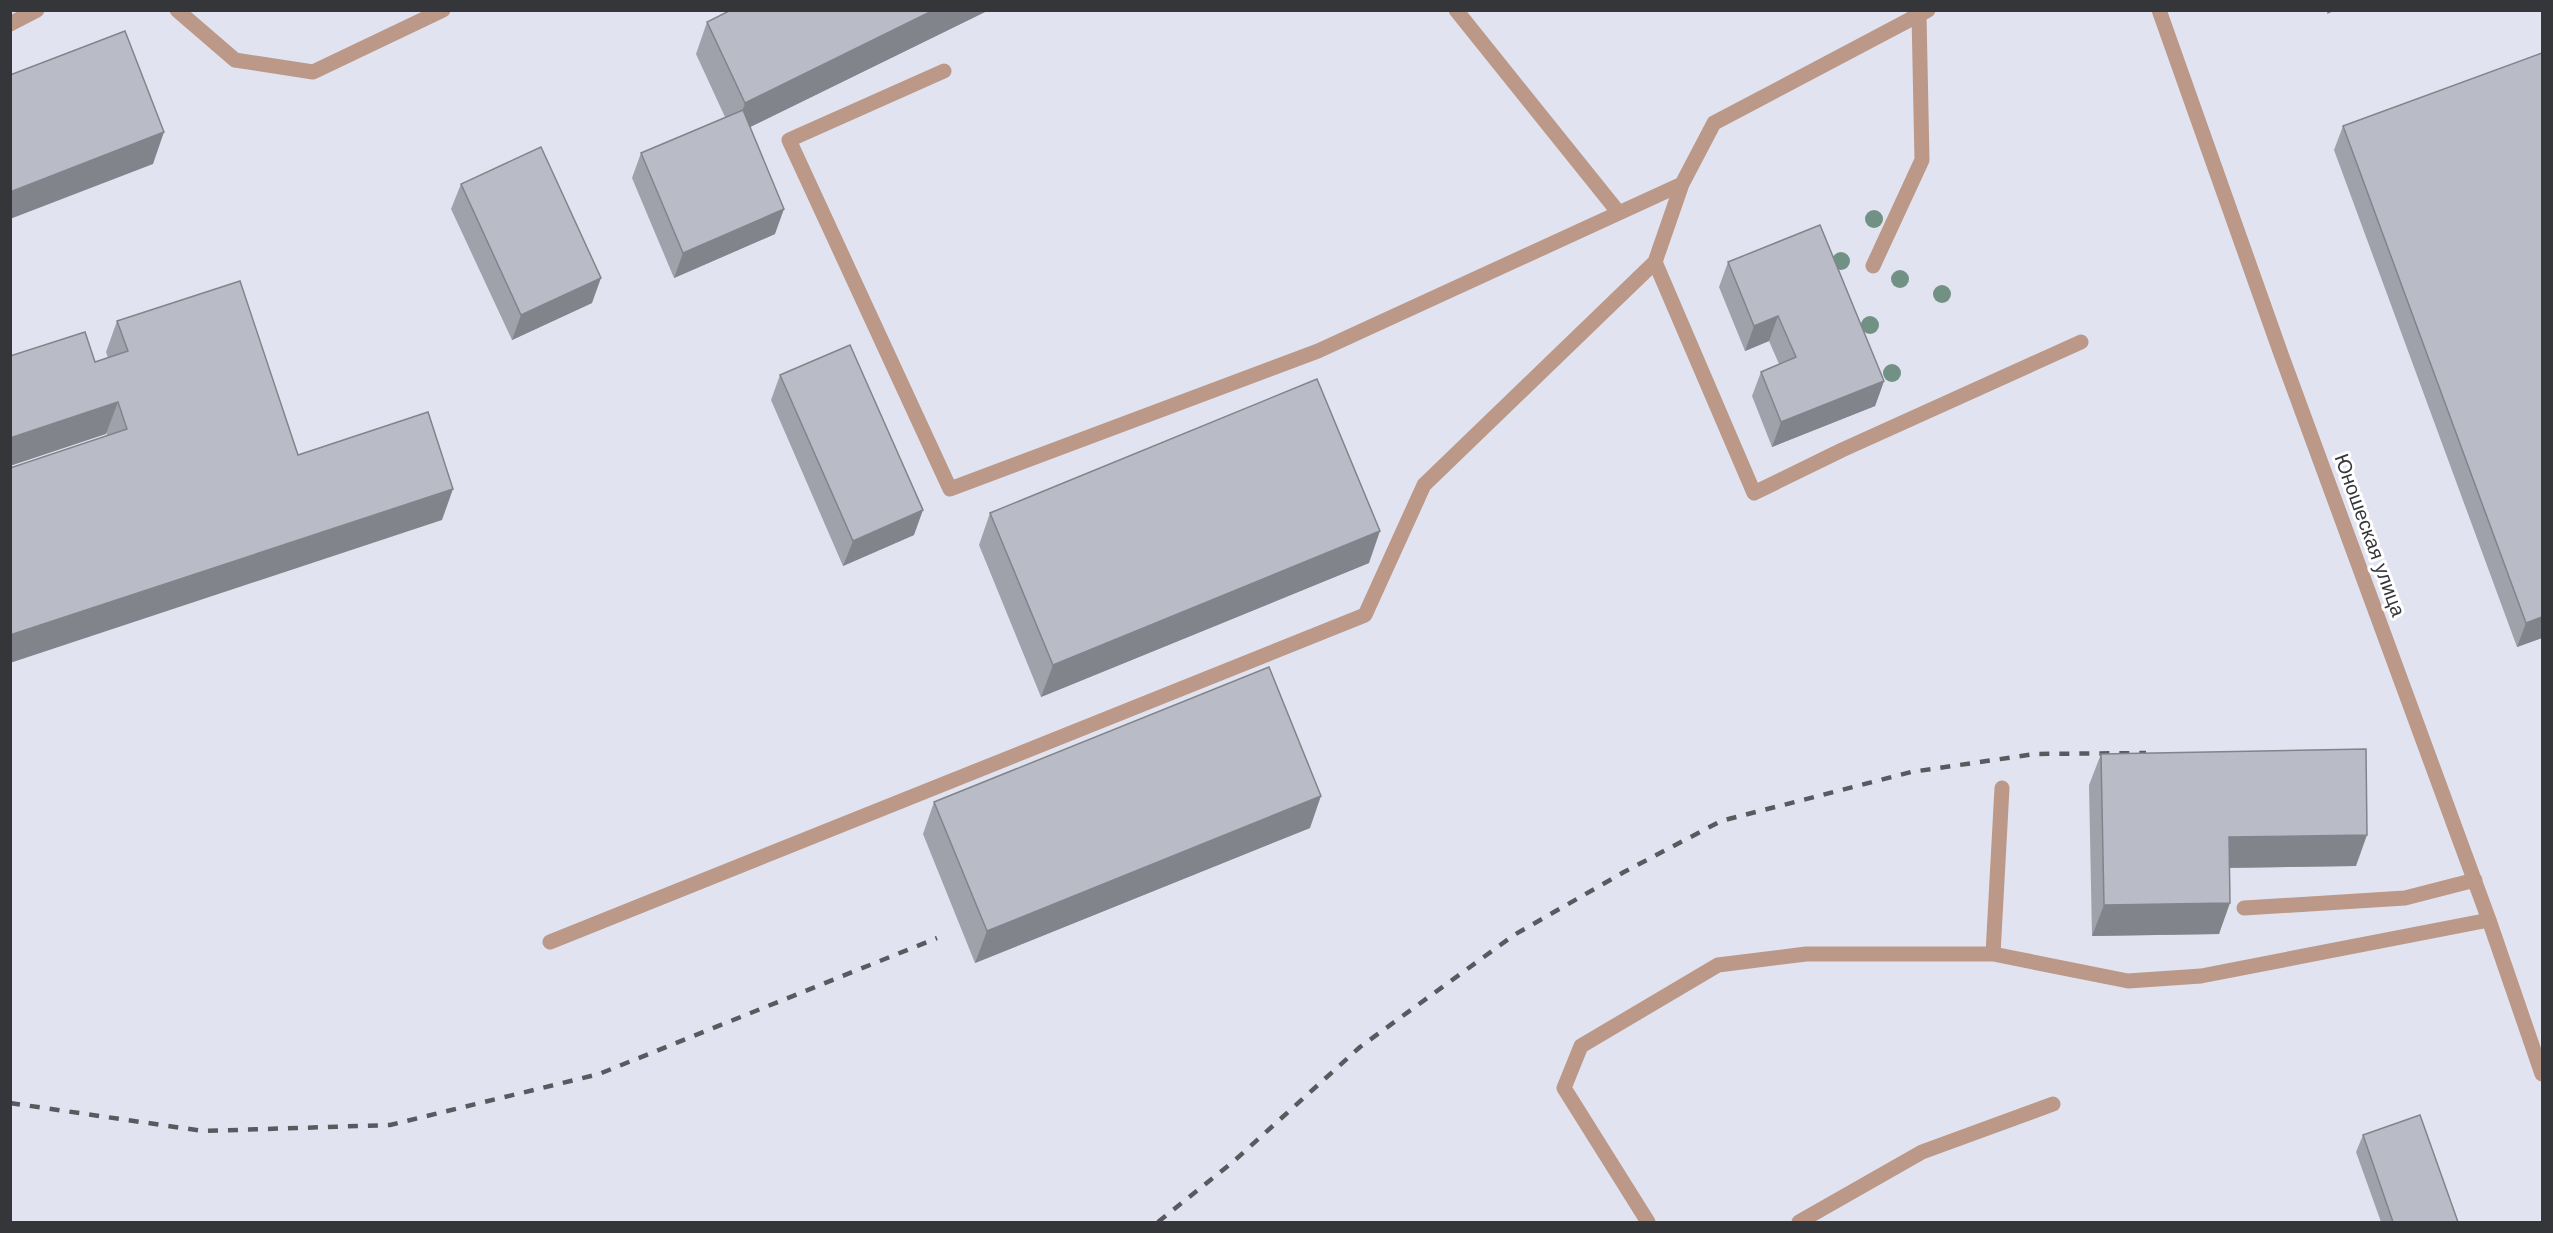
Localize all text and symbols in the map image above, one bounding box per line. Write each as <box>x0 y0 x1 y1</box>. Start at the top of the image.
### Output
street label: Юношеская улица <box>2330 451 2410 620</box>

